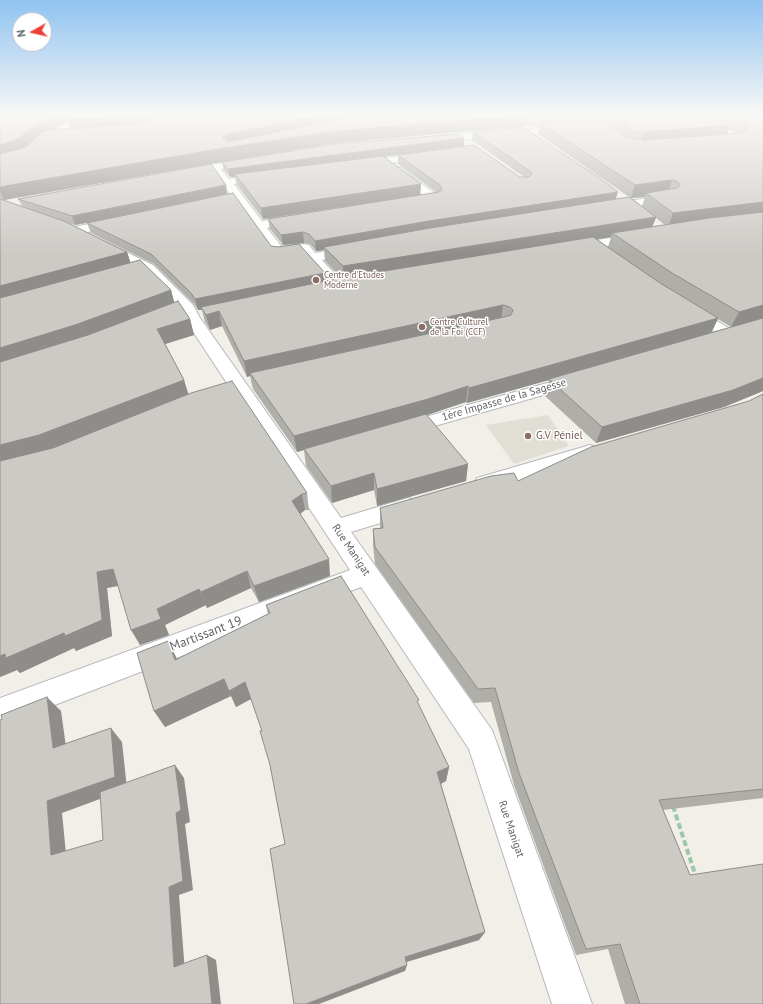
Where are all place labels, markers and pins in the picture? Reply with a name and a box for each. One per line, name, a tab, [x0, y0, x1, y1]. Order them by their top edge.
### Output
place label: Centre d'Etudes Moderne	[324, 270, 384, 291]
marker: Centre d'Etudes Moderne	[311, 275, 321, 285]
place label: Centre Culturel de la Foi (CCF)	[430, 317, 488, 338]
marker: Centre Culturel de la Foi (CCF)	[417, 322, 427, 332]
place label: G.V Péniel	[536, 429, 583, 443]
marker: G.V Péniel	[523, 431, 533, 441]

